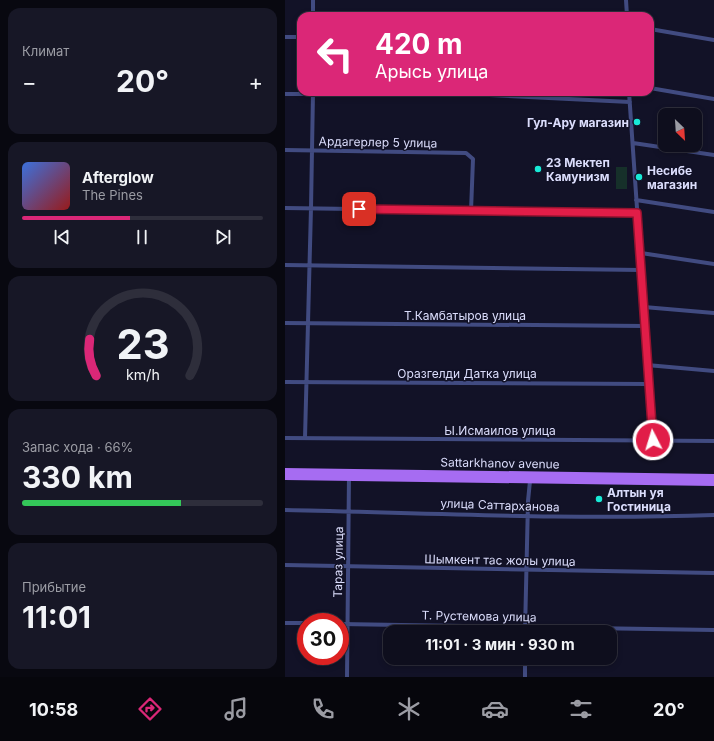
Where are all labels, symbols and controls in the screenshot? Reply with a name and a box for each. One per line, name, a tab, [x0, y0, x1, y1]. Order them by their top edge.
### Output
text: 420 m	[375, 27, 463, 61]
icon: left	[309, 28, 361, 80]
text: Климат	[22, 43, 69, 59]
text: Арысь улица	[375, 61, 488, 82]
text: 20°	[116, 63, 169, 99]
text: −	[22, 69, 37, 95]
text: +	[248, 69, 263, 95]
north arrow	[658, 108, 702, 152]
map controls	[658, 108, 702, 152]
place label: Гул-Ару магазин	[527, 115, 629, 130]
marker: Гул-Ару магазин	[632, 117, 642, 127]
street label: Ардагерлер 5 улица	[319, 133, 437, 151]
place label: 23 Мектеп Камунизм	[546, 155, 610, 184]
place label: Несибе магазин	[647, 163, 697, 192]
marker: 23 Мектеп Камунизм	[533, 164, 543, 174]
text: Afterglow	[82, 168, 154, 187]
marker: Несибе магазин	[634, 172, 644, 182]
text: The Pines	[82, 187, 143, 203]
pin	[342, 192, 376, 226]
icon: arrive	[348, 198, 370, 220]
icon: previous	[51, 226, 73, 248]
icon: pause	[131, 226, 153, 248]
icon: next	[212, 226, 234, 248]
street label: Т.Камбатыров улица	[404, 308, 526, 323]
text: 23	[116, 319, 169, 369]
text: km/h	[126, 366, 159, 383]
street label: Оразгелди Датка улица	[397, 366, 537, 381]
position arrow	[632, 419, 674, 461]
street label: Ы.Исмаилов улица	[444, 423, 556, 438]
text: Запас хода · 66%	[22, 439, 133, 455]
street label: Sattarkhanov avenue	[440, 454, 560, 472]
text: 330 km	[22, 459, 133, 495]
place label: Алтын уя Гостиница	[607, 485, 671, 514]
marker: Алтын уя Гостиница	[594, 494, 604, 504]
street label: улица Саттарханова	[440, 495, 560, 515]
street label: Тараз улица	[330, 526, 346, 598]
street label: Шымкент тас жолы улица	[424, 551, 576, 569]
text: Прибытие	[22, 579, 86, 595]
text: 11:01	[22, 599, 91, 635]
street label: Т. Рустемова улица	[421, 607, 537, 625]
speed limit sign: 30	[297, 613, 349, 665]
text: 11:01 · 3 мин · 930 m	[425, 635, 575, 654]
icon: directions	[136, 695, 164, 723]
icon: music	[222, 695, 250, 723]
icon: phone	[309, 695, 337, 723]
icon: climate	[395, 695, 423, 723]
icon: car	[481, 695, 509, 723]
icon: filters	[567, 695, 595, 723]
text: 10:58	[29, 699, 78, 720]
text: 20°	[653, 699, 685, 720]

